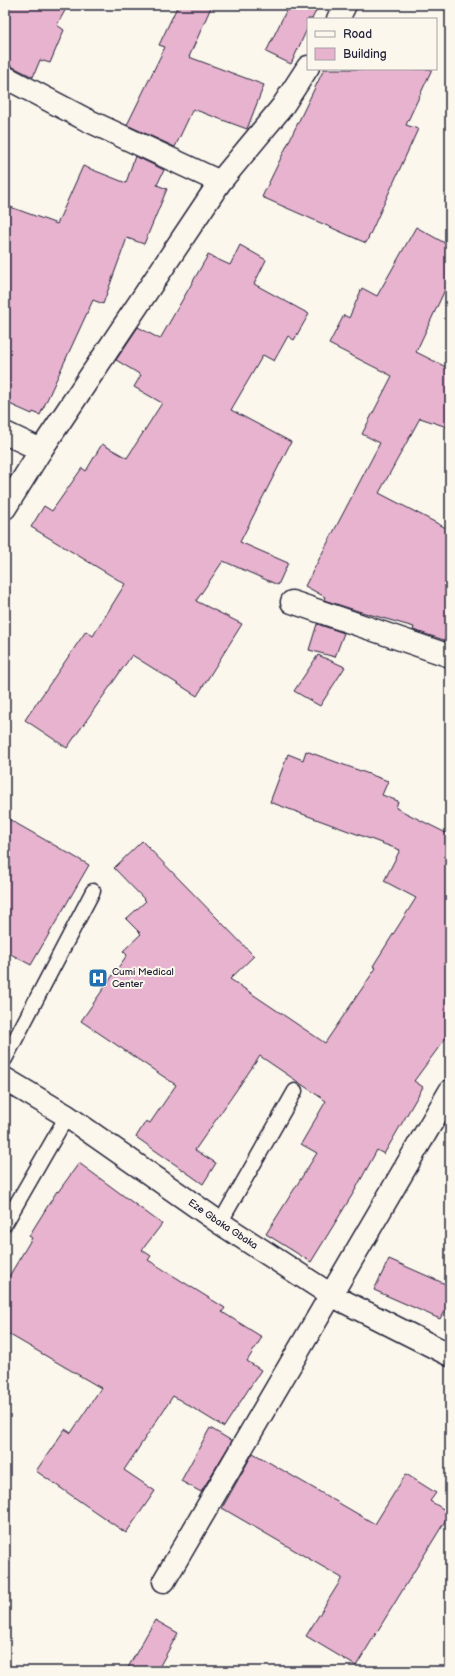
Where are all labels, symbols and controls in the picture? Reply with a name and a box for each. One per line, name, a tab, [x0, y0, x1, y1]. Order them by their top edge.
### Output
legend	[307, 18, 437, 70]
text: Road	[343, 27, 372, 42]
text: Building	[343, 47, 387, 62]
place label: Cumi Medical Center	[112, 966, 174, 990]
hospital icon: Cumi Medical Center	[87, 967, 109, 989]
street label: Eze Gbaka Gbaka	[186, 1197, 260, 1252]

